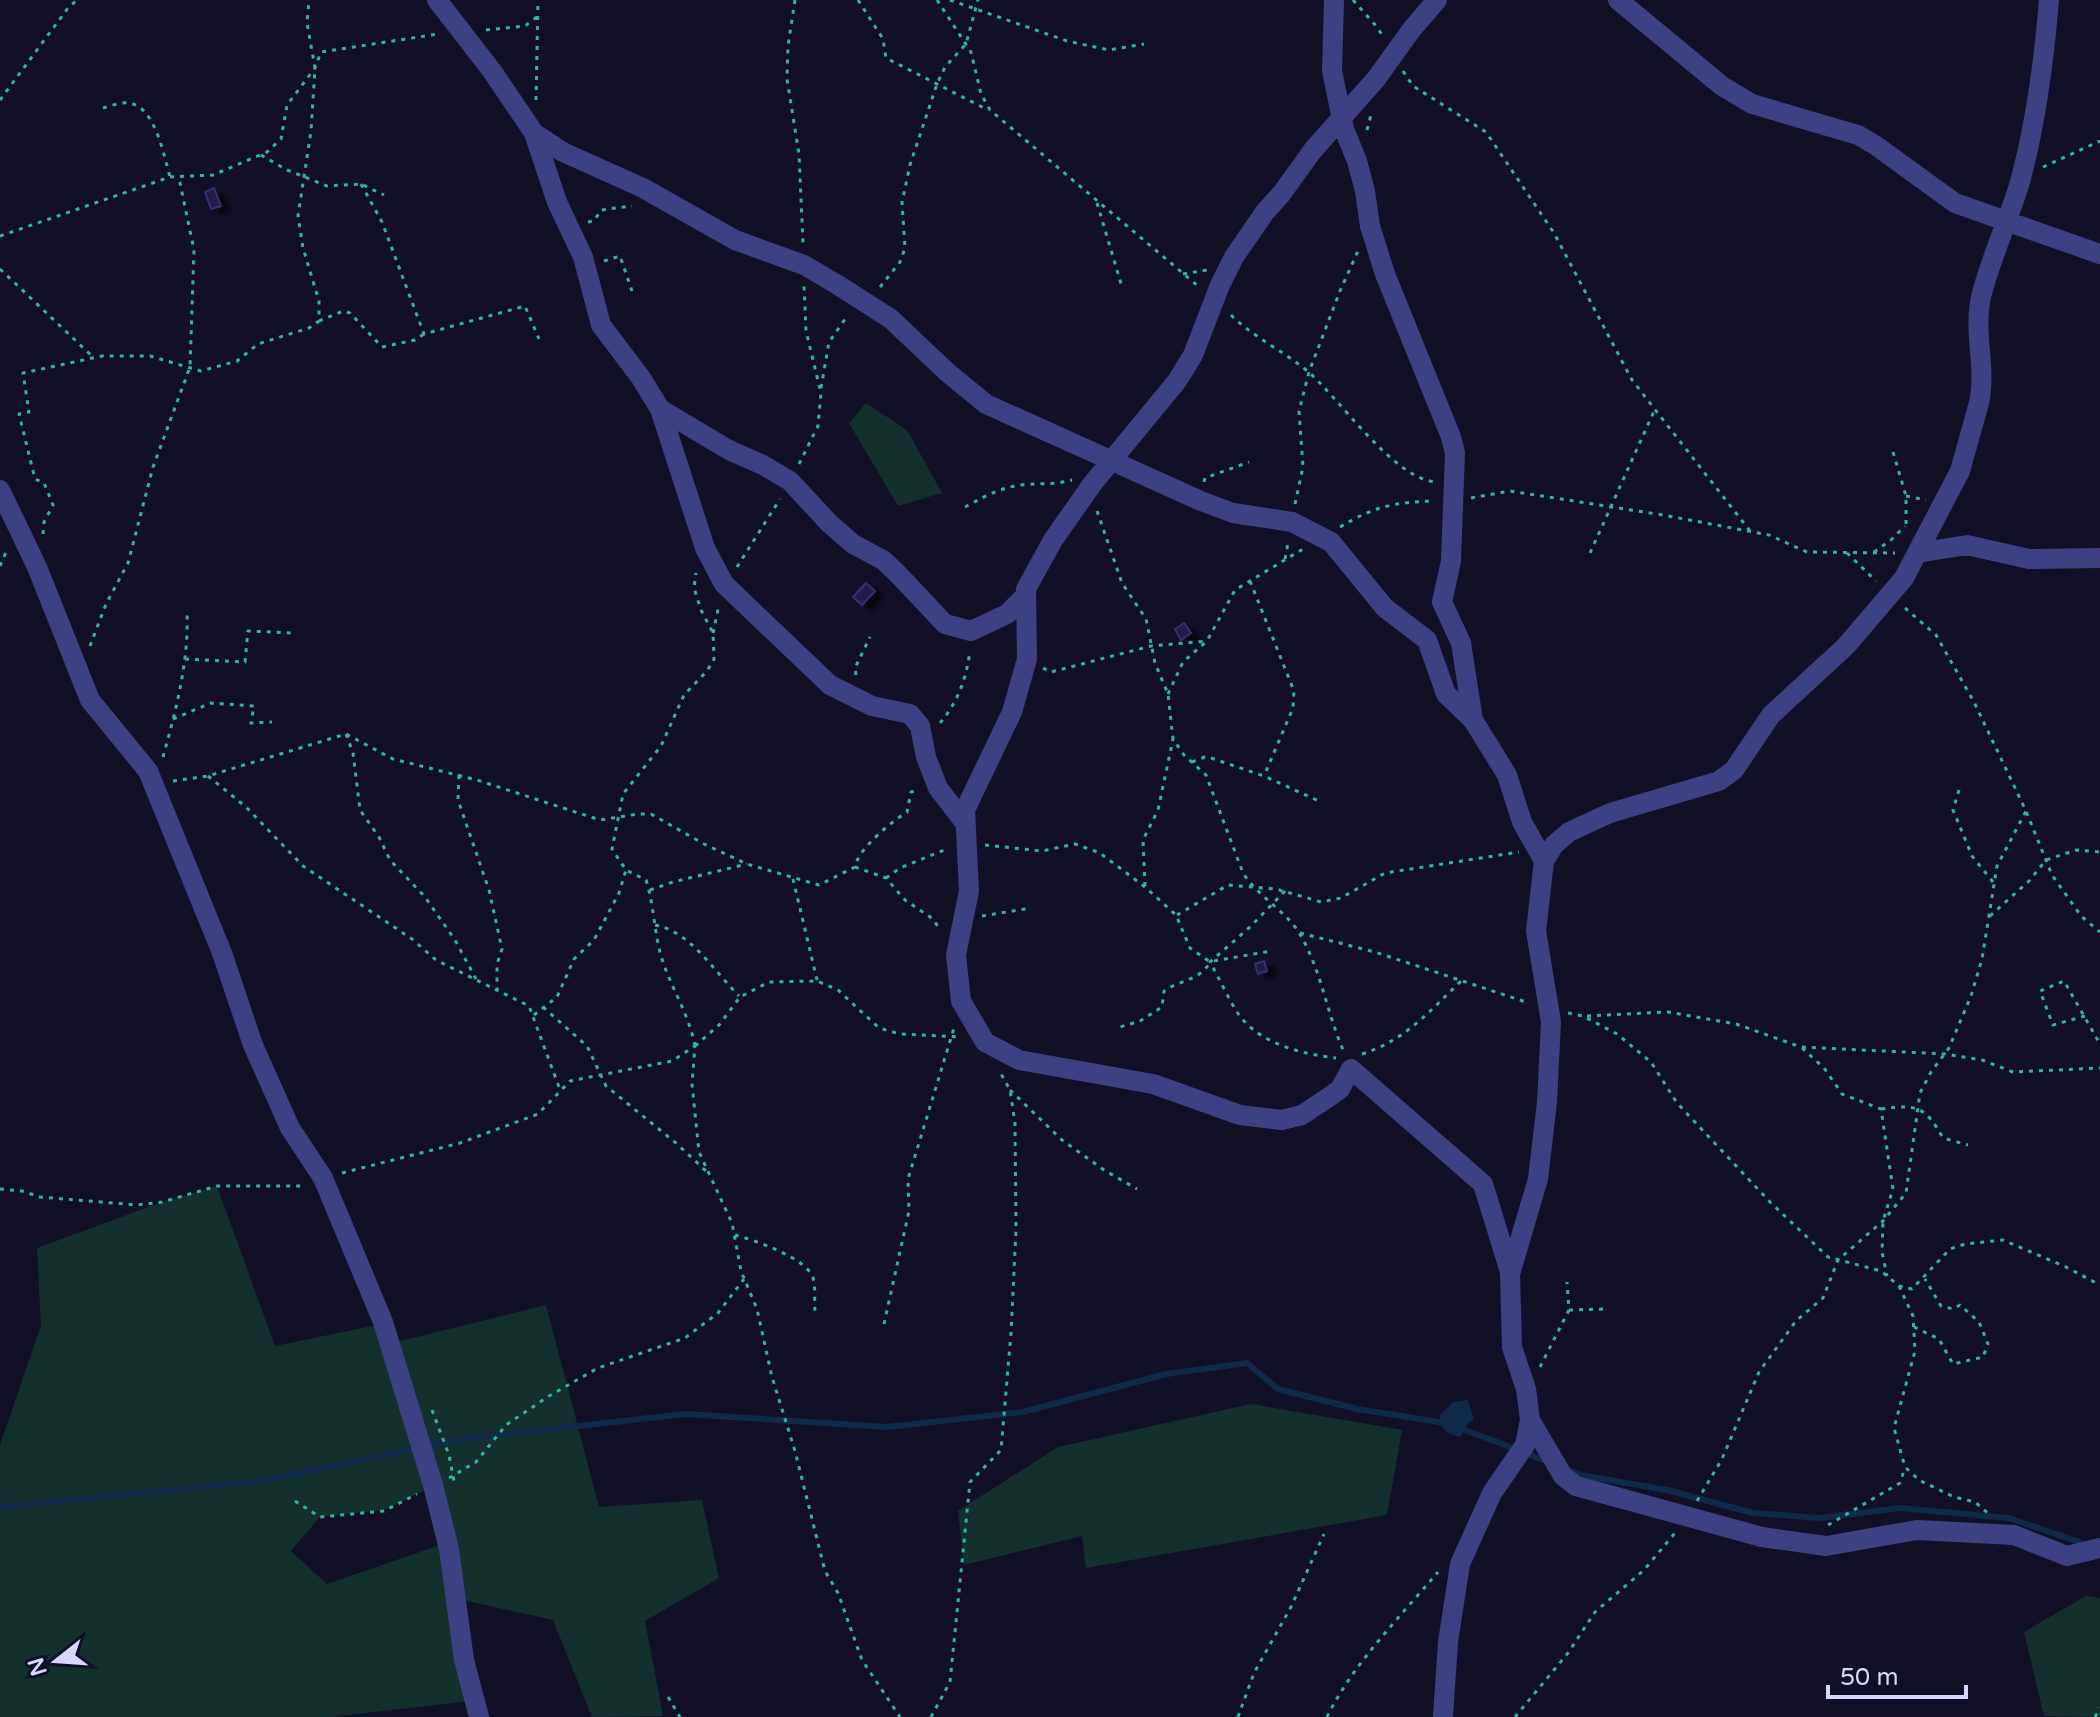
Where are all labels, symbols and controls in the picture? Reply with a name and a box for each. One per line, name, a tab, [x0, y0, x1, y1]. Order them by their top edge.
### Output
north arrow	[16, 1621, 96, 1701]
scale bar	[1828, 1649, 1966, 1699]
text: N	[23, 1654, 53, 1679]
text: 50 m	[1840, 1663, 1898, 1692]

